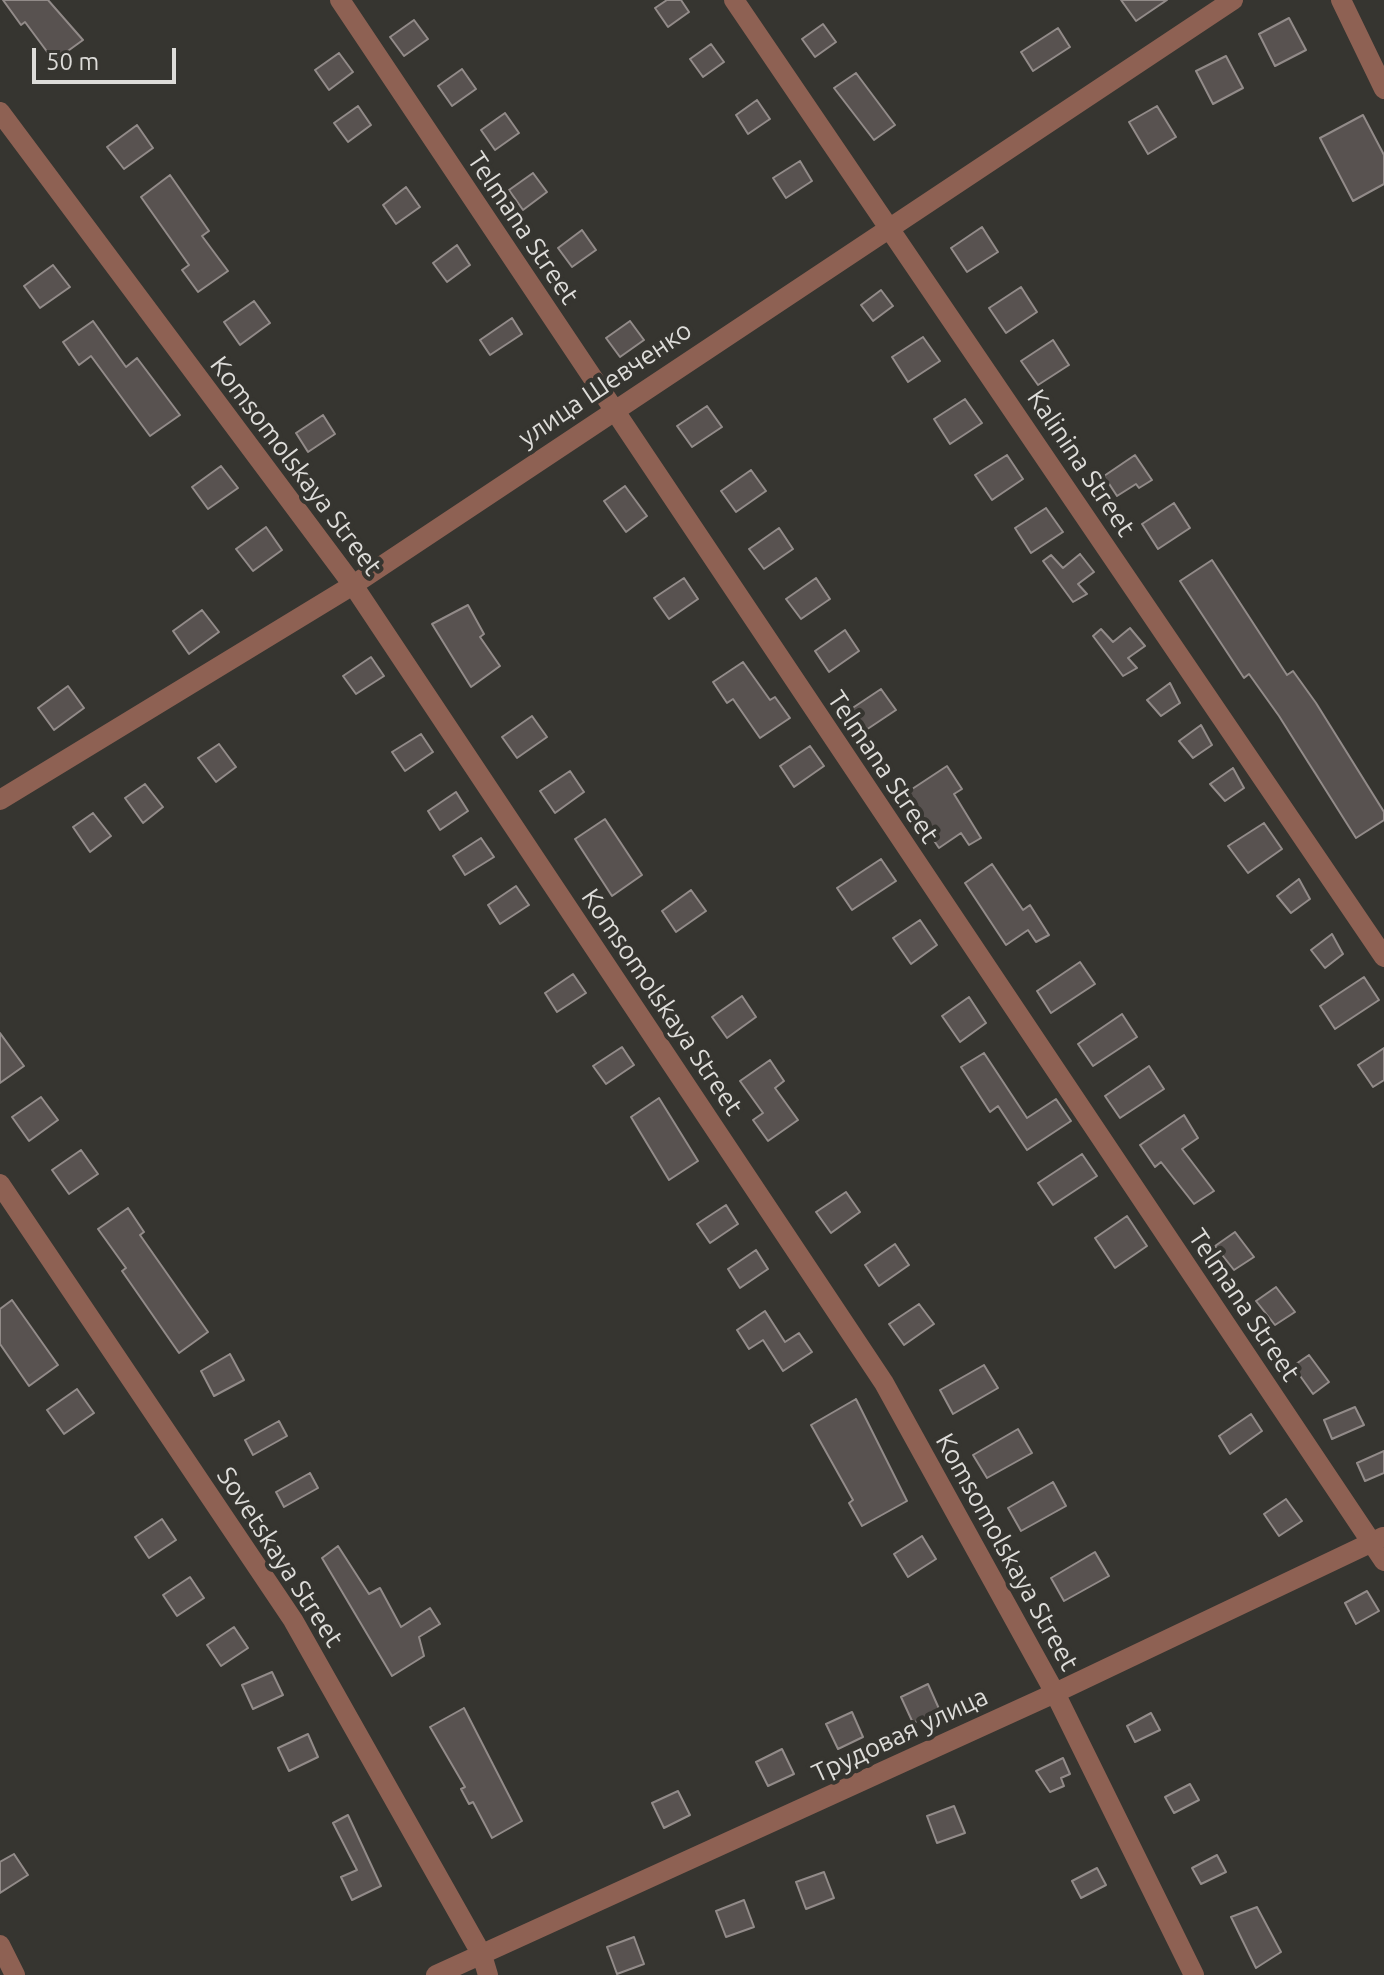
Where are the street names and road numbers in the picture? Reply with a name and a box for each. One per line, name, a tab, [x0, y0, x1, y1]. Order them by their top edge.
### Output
street label: Telmana Street	[461, 146, 585, 310]
street label: улица Шевченко	[512, 314, 698, 454]
street label: Komsomolskaya Street	[203, 350, 389, 582]
street label: Kalinina Street	[1020, 384, 1142, 542]
street label: Telmana Street	[821, 685, 945, 849]
street label: Komsomolskaya Street	[575, 883, 749, 1121]
street label: Telmana Street	[1182, 1223, 1306, 1387]
street label: Komsomolskaya Street	[929, 1428, 1085, 1676]
street label: Sovetskaya Street	[210, 1461, 350, 1653]
street label: Трудовая улица	[807, 1681, 993, 1789]

